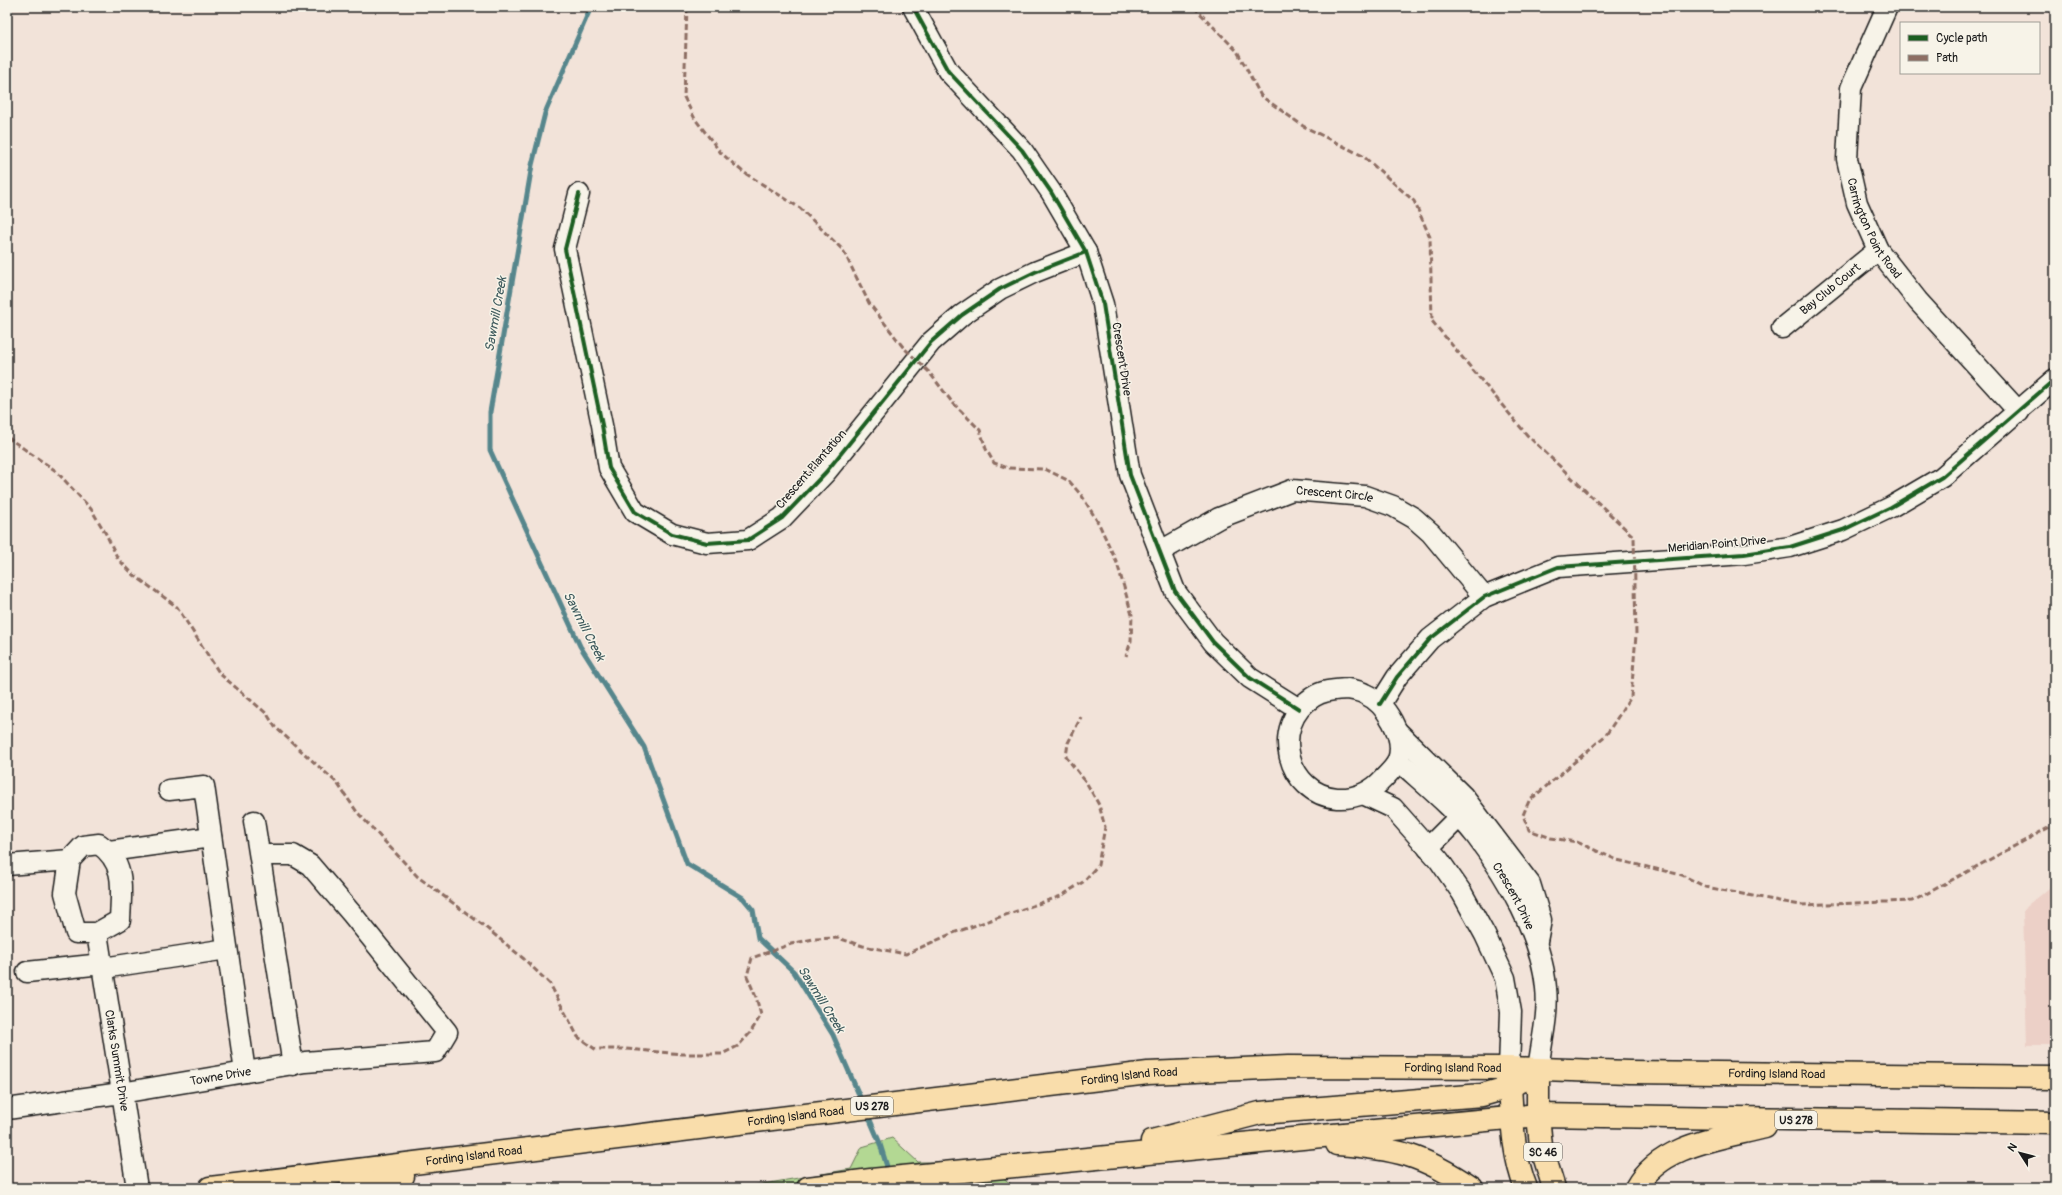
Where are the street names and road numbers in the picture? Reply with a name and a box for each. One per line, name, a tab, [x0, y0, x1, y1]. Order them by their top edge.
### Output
street label: Carrington Point Road	[1844, 177, 1905, 282]
street label: Bay Club Court	[1797, 260, 1864, 318]
street label: Crescent Drive	[1108, 321, 1135, 397]
street label: Crescent Plantation	[773, 426, 850, 512]
street label: Crescent Circle	[1295, 483, 1375, 506]
street label: Meridian Point Drive	[1667, 533, 1767, 556]
street label: Crescent Drive	[1489, 860, 1537, 932]
street label: Clarks Summit Drive	[101, 1009, 132, 1112]
street label: Fording Island Road	[1404, 1061, 1502, 1076]
street label: Towne Drive	[189, 1064, 252, 1089]
street label: Fording Island Road	[1080, 1065, 1178, 1089]
street label: Fording Island Road	[1728, 1066, 1826, 1082]
road number: US 278	[851, 1097, 893, 1115]
street label: Fording Island Road	[746, 1103, 845, 1130]
road number: US 278	[1775, 1111, 1817, 1129]
street label: Fording Island Road	[425, 1143, 524, 1170]
road number: SC 46	[1524, 1143, 1562, 1161]

